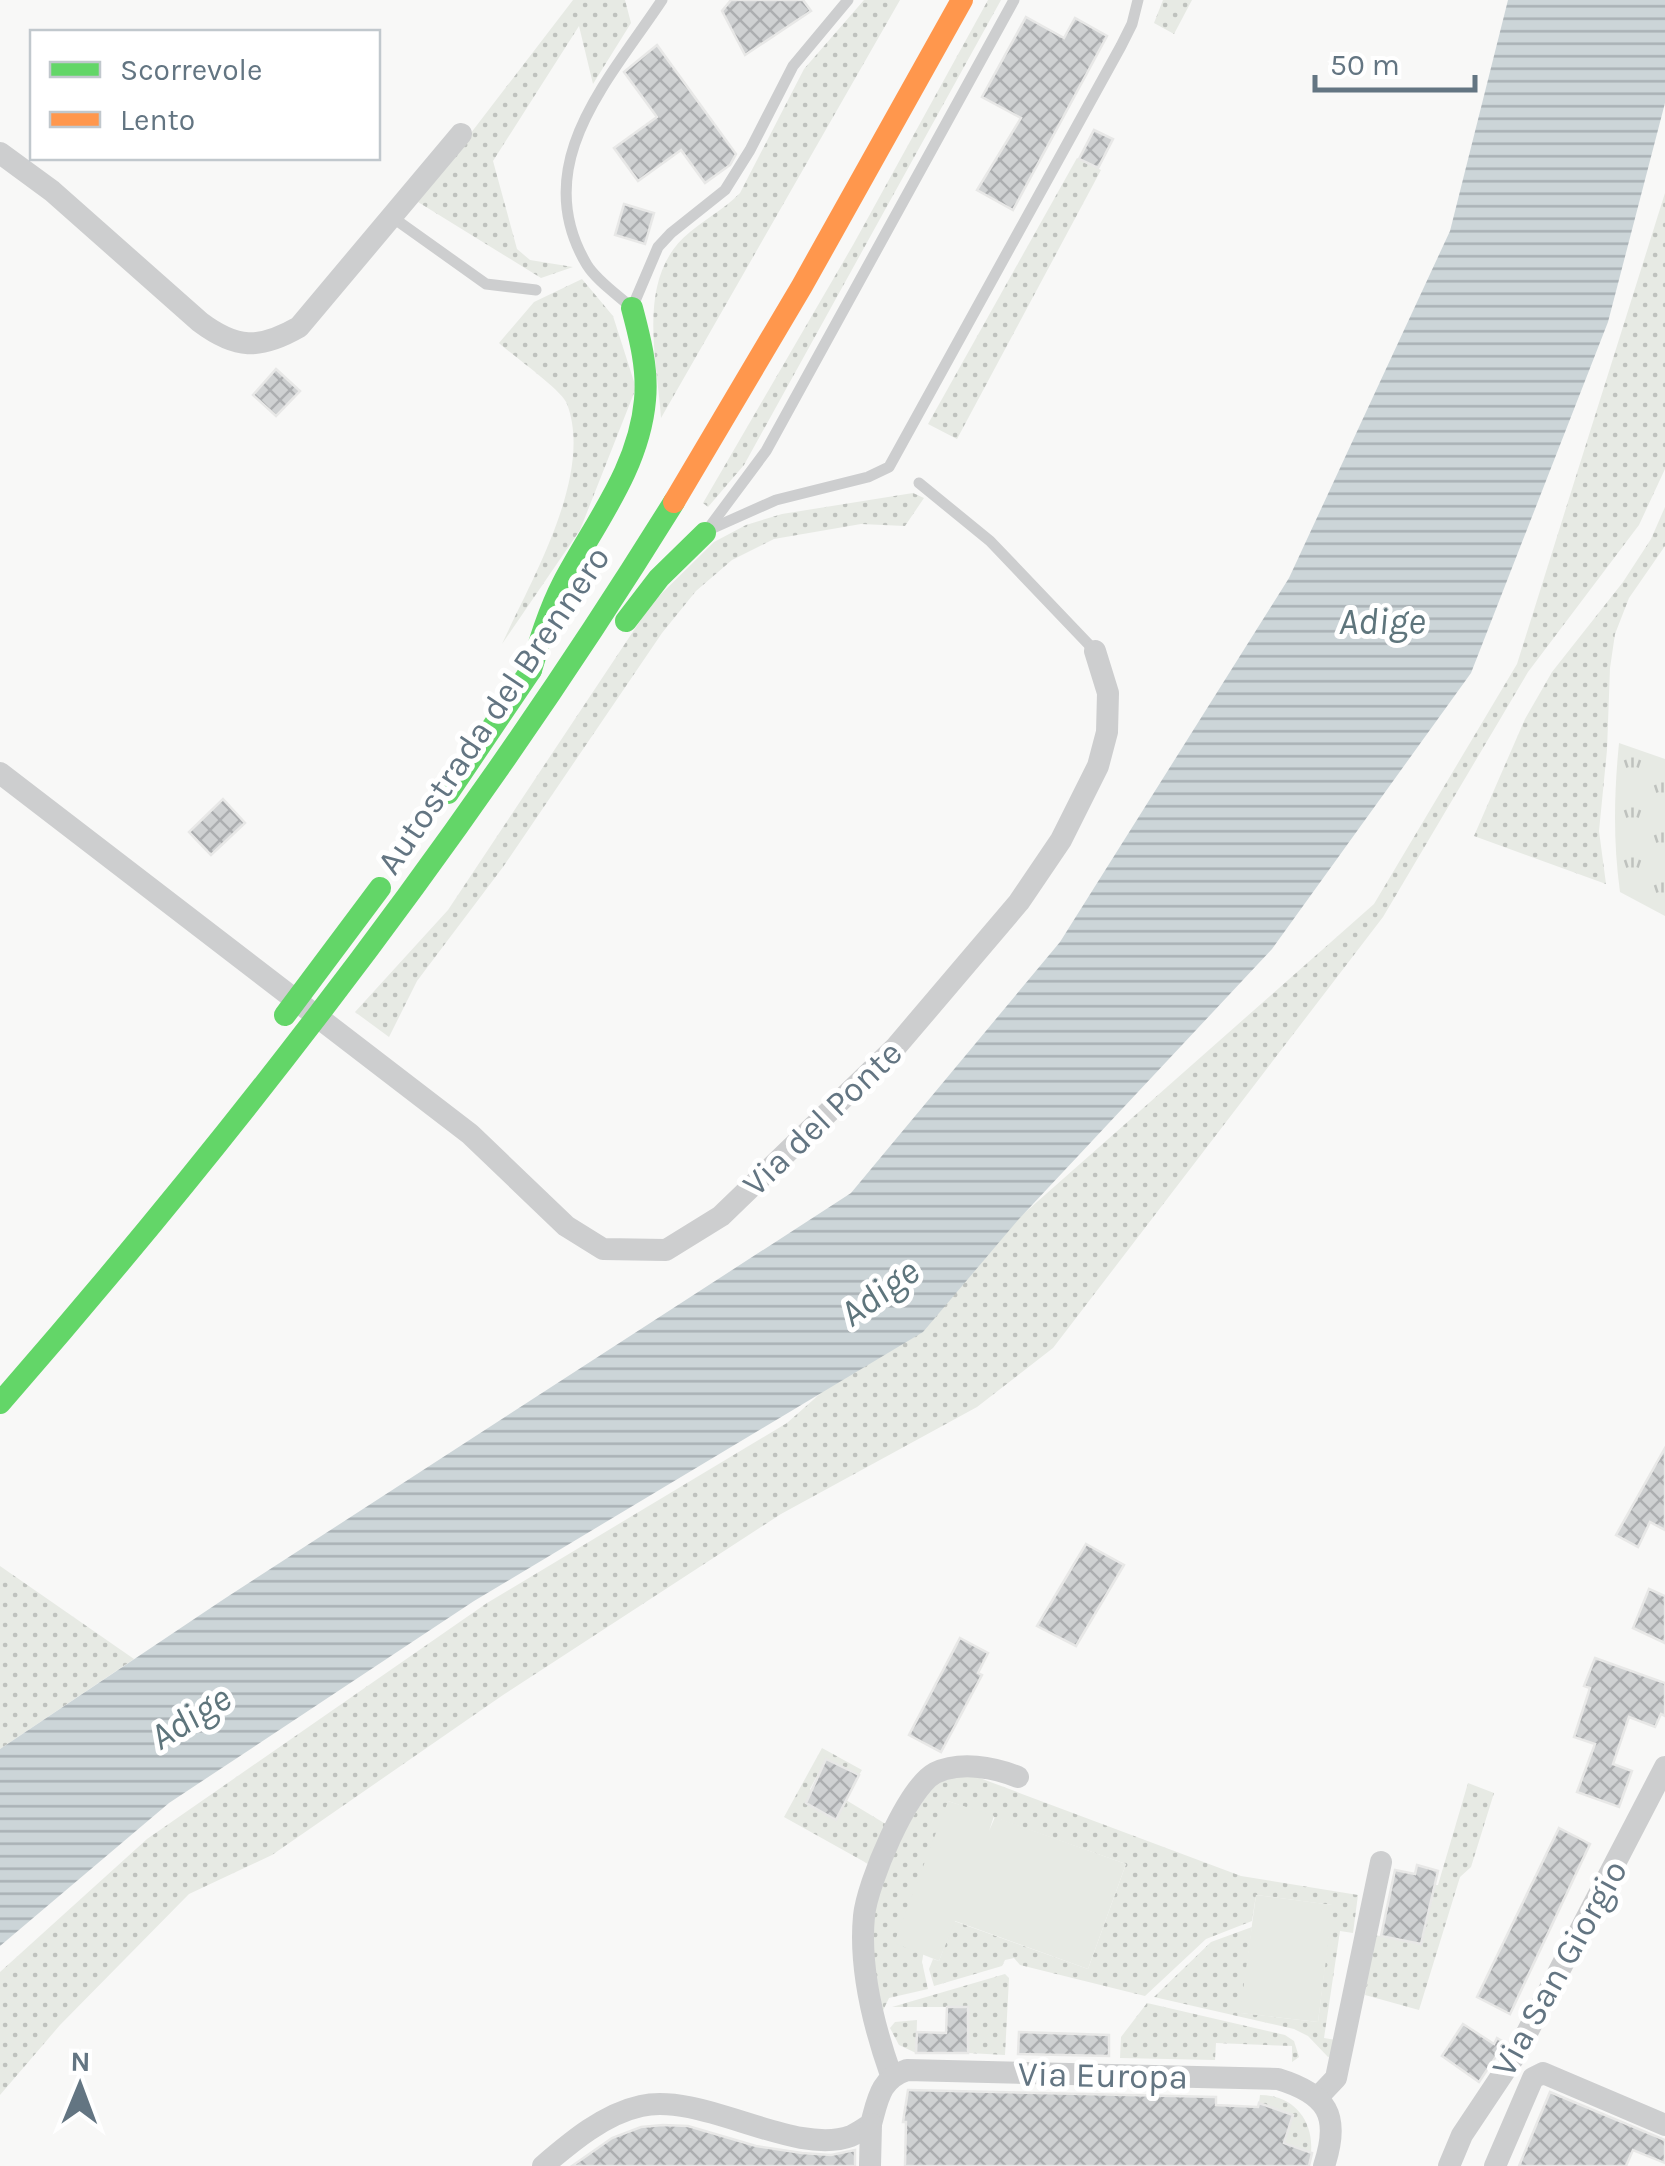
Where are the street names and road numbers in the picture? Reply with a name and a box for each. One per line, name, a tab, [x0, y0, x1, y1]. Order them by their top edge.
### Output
street label: Autostrada del Brennero	[368, 539, 618, 882]
street label: Via del Ponte	[734, 1032, 910, 1204]
street label: Via San Giorgio	[1483, 1853, 1636, 2084]
street label: Via Europa	[1018, 2054, 1188, 2097]

